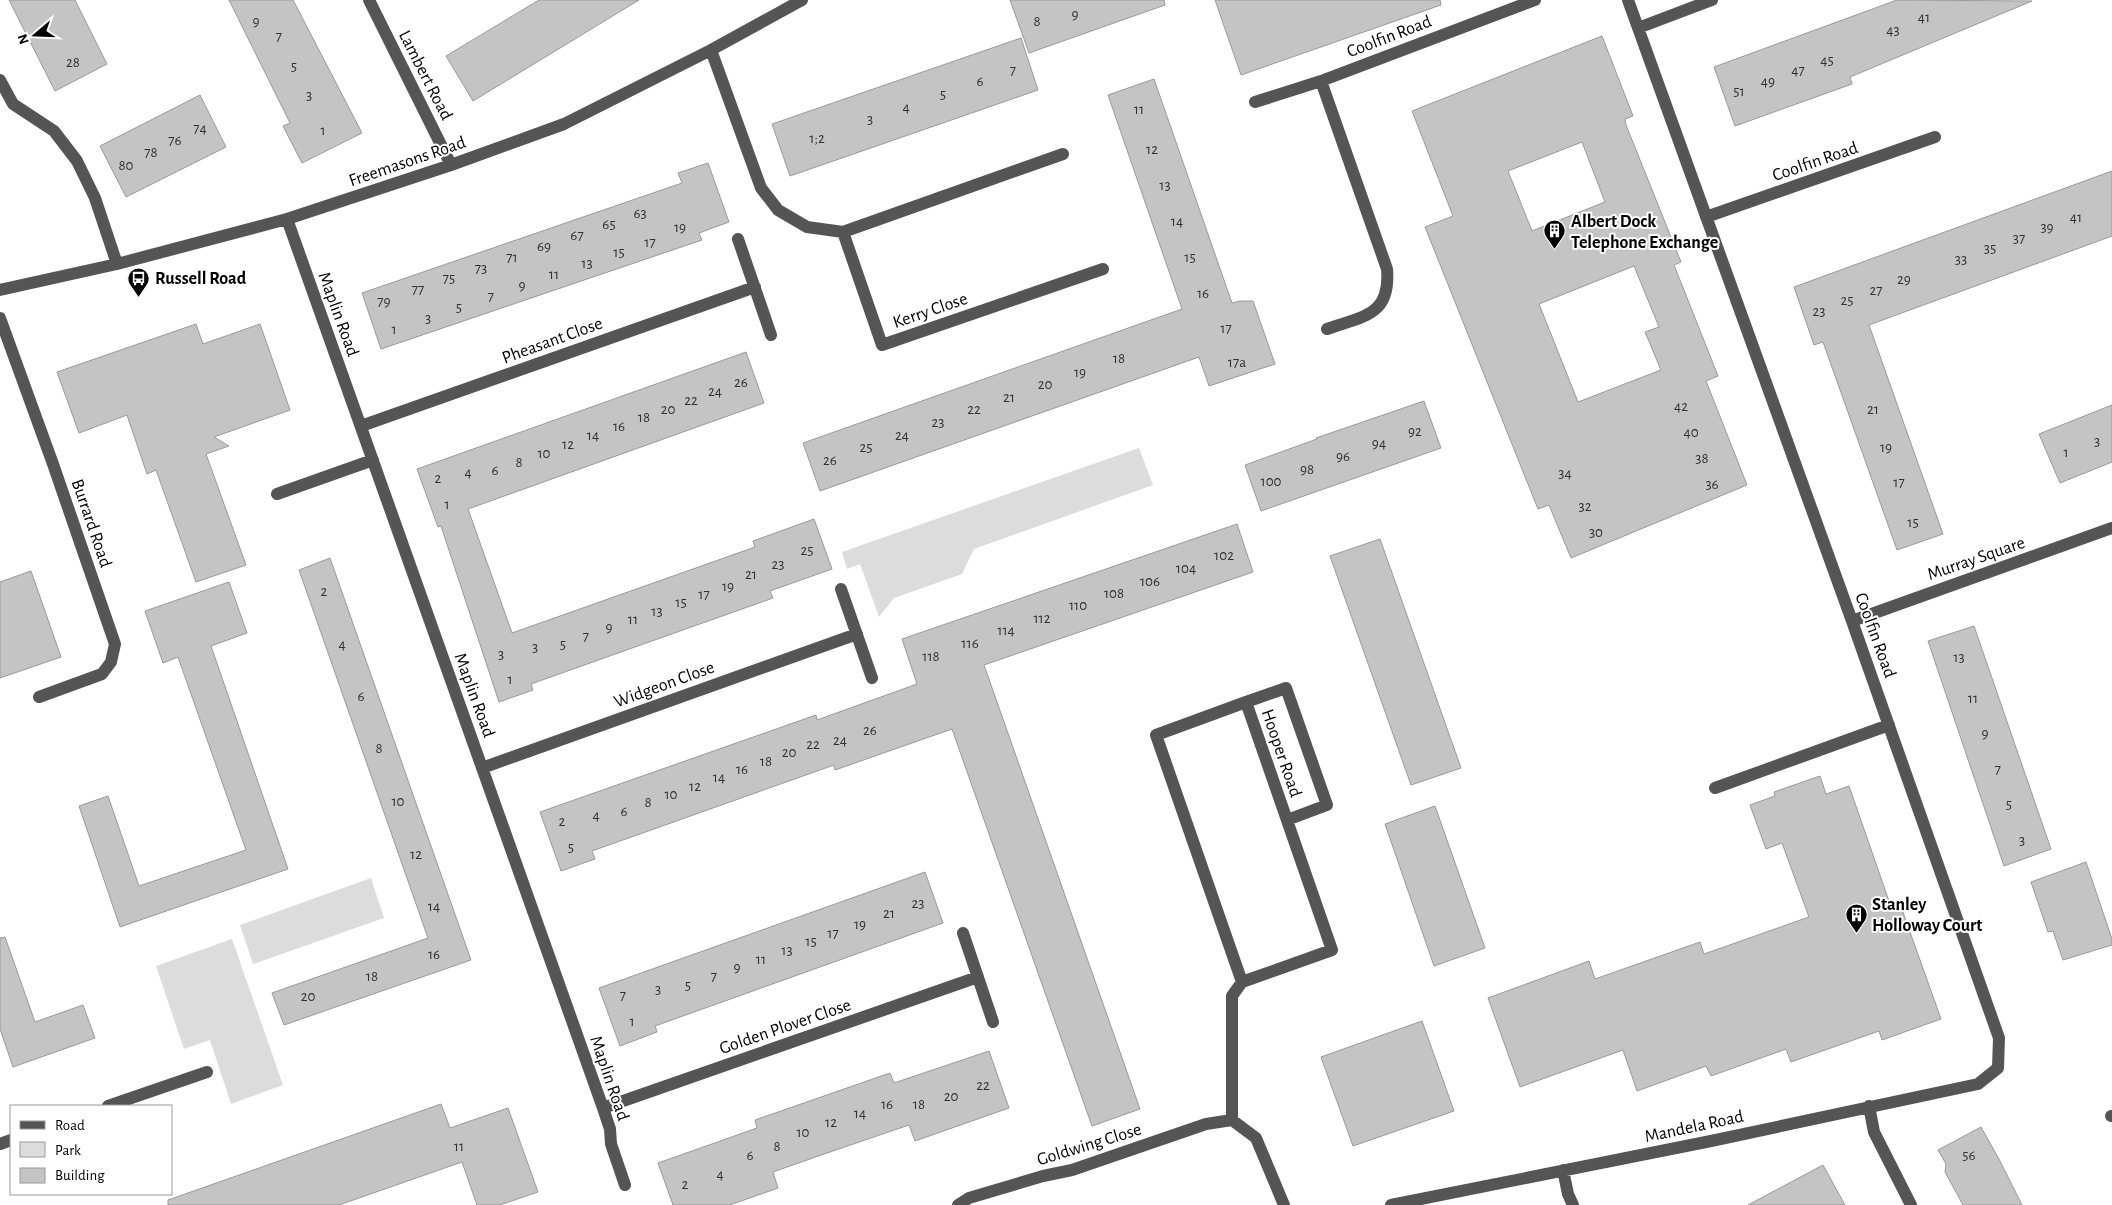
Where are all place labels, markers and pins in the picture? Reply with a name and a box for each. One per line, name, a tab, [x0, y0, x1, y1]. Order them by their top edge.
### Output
place label: Albert Dock Telephone Exchange	[1571, 213, 1718, 252]
building icon: Albert Dock Telephone Exchange	[1543, 219, 1567, 250]
bus stop icon: Russell Road	[127, 266, 151, 297]
place label: Russell Road	[155, 270, 247, 288]
place label: Stanley Holloway Court	[1872, 896, 1982, 935]
building icon: Stanley Holloway Court	[1844, 902, 1868, 933]

